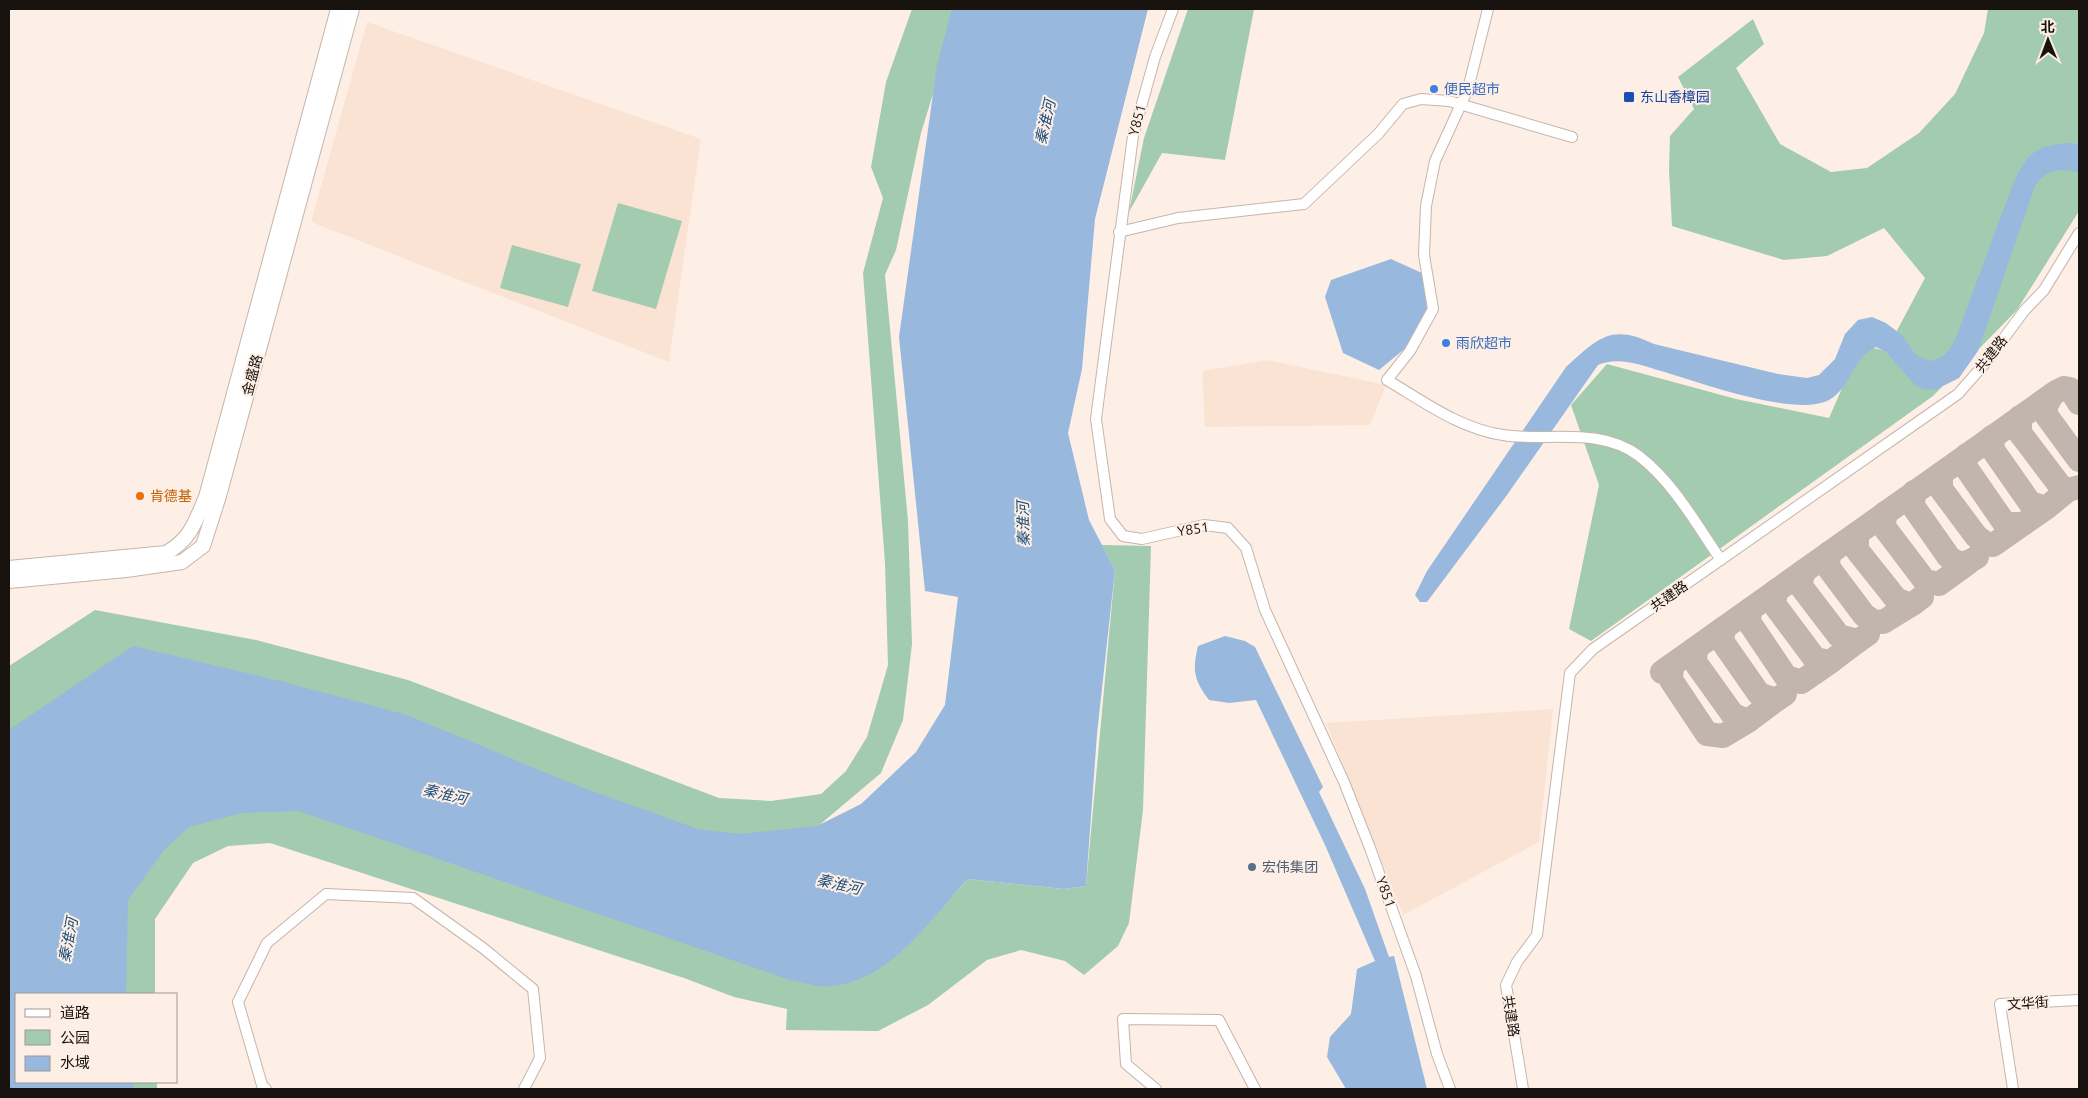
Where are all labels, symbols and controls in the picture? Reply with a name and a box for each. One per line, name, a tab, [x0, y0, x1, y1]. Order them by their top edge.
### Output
north arrow	[2023, 15, 2073, 65]
text: 北	[2041, 19, 2055, 35]
place label: 便民超市	[1444, 81, 1500, 97]
marker: 便民超市	[1428, 83, 1440, 95]
place label: 东山香樟园	[1640, 89, 1710, 105]
marker: 东山香樟园	[1622, 90, 1636, 104]
water label: 秦淮河	[1032, 95, 1059, 146]
street label: Y851	[1125, 103, 1149, 137]
street label: 共建路	[1972, 333, 2010, 375]
place label: 雨欣超市	[1456, 335, 1512, 351]
marker: 雨欣超市	[1440, 337, 1452, 349]
street label: 金盛路	[239, 353, 265, 397]
place label: 肯德基	[150, 488, 192, 504]
marker: 肯德基	[134, 490, 146, 502]
water label: 秦淮河	[1014, 498, 1032, 547]
street label: Y851	[1176, 519, 1210, 539]
street label: 共建路	[1647, 577, 1691, 615]
water label: 秦淮河	[421, 781, 472, 808]
place label: 宏伟集团	[1262, 859, 1318, 875]
marker: 宏伟集团	[1246, 861, 1258, 873]
water label: 秦淮河	[815, 871, 866, 898]
street label: Y851	[1373, 874, 1399, 910]
water label: 秦淮河	[55, 913, 81, 964]
legend	[15, 993, 178, 1083]
street label: 共建路	[1500, 994, 1522, 1038]
street label: 文华街	[2006, 994, 2050, 1012]
text: 道路	[60, 1004, 90, 1021]
text: 公园	[60, 1029, 90, 1046]
text: 水域	[60, 1054, 90, 1071]

